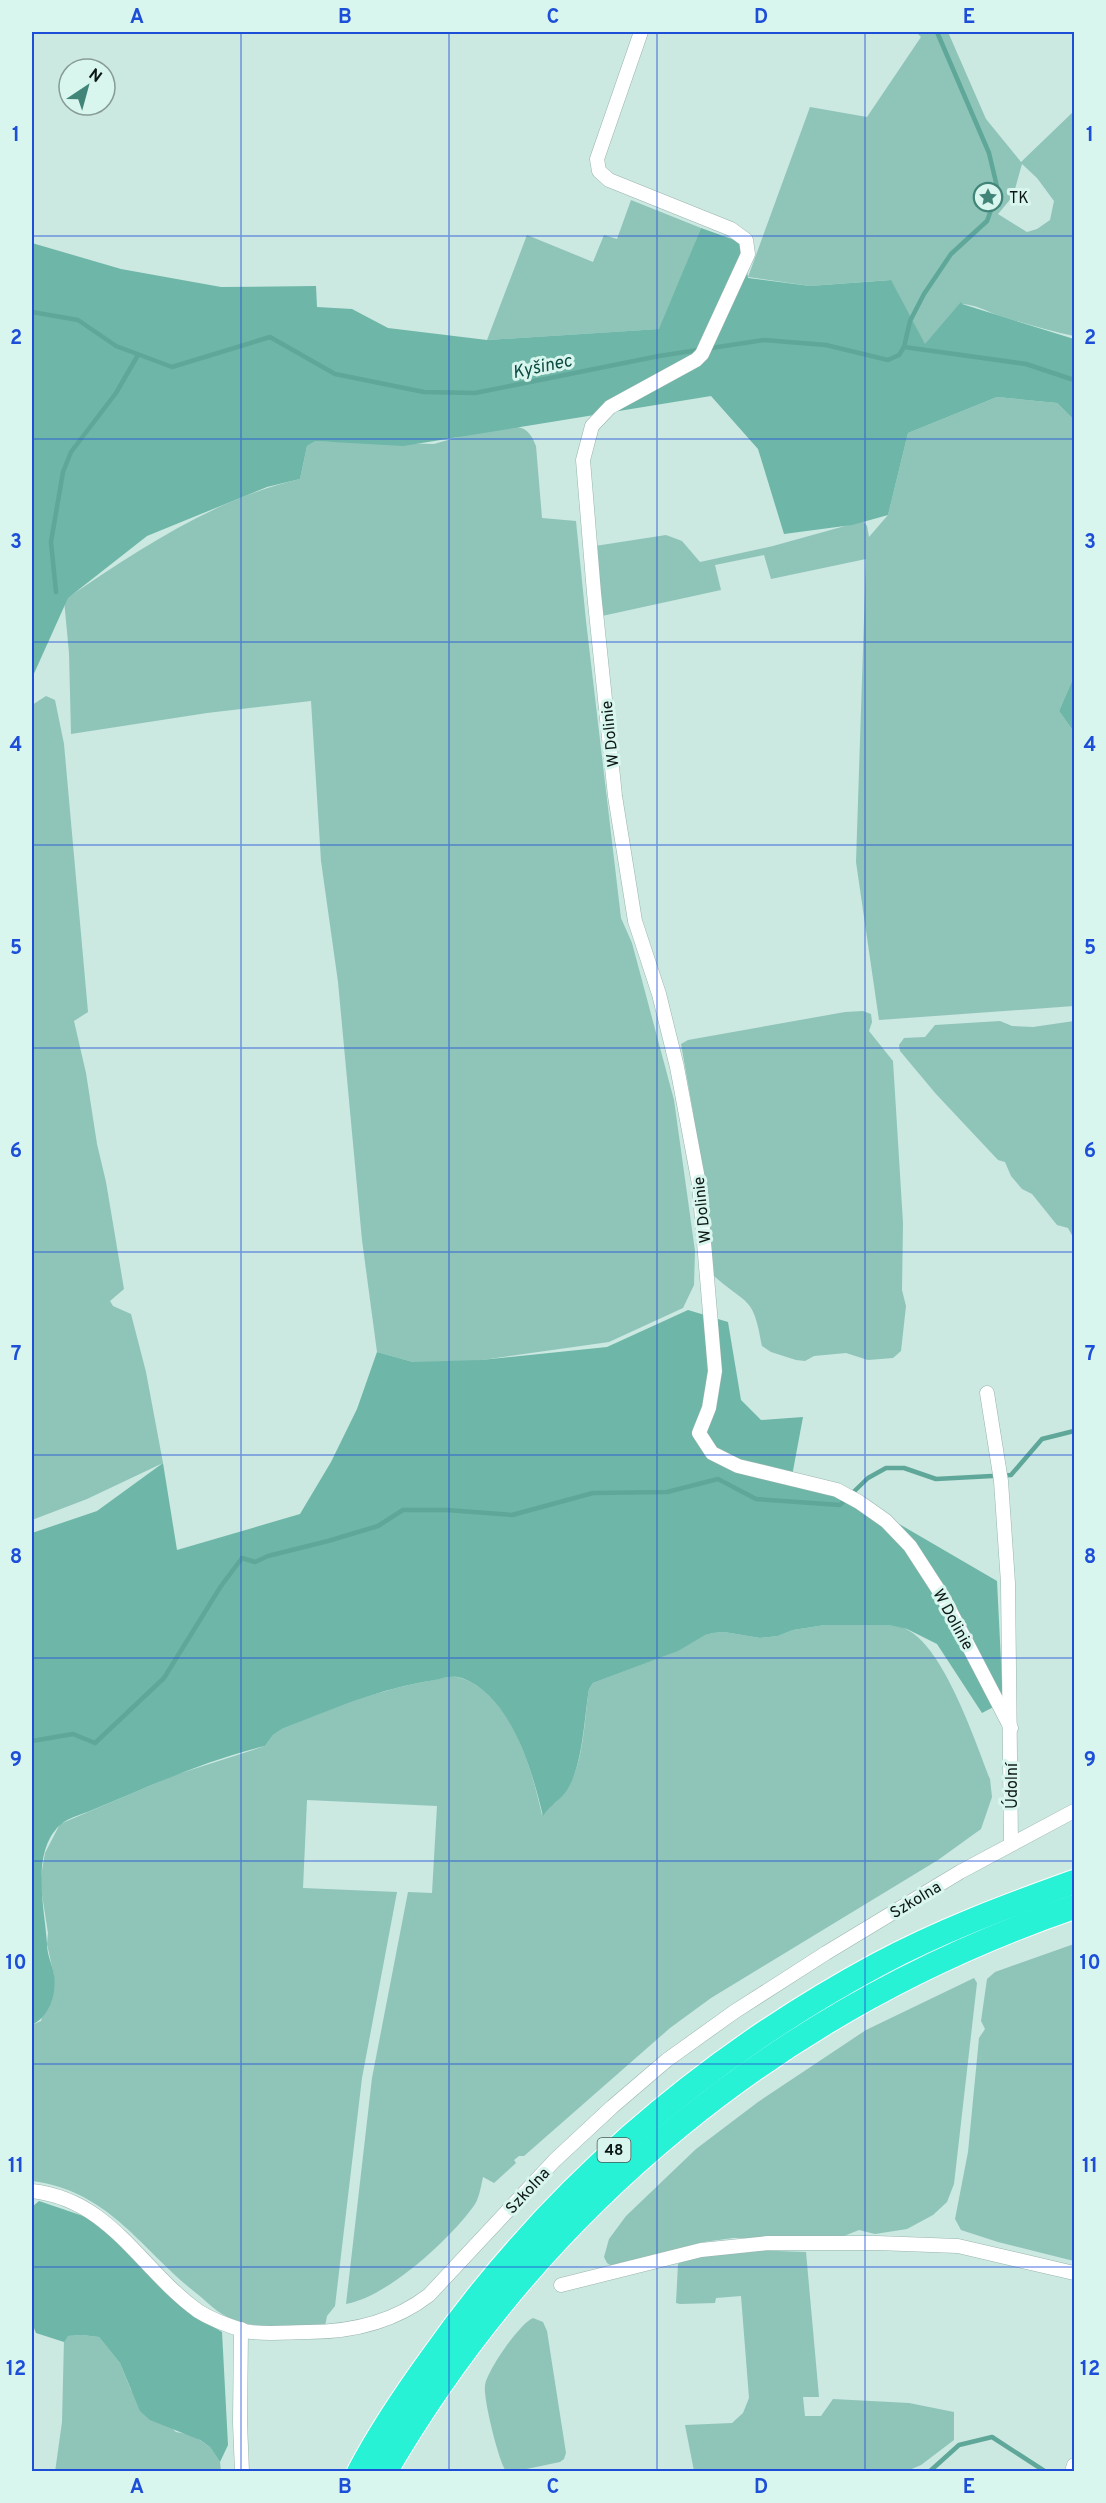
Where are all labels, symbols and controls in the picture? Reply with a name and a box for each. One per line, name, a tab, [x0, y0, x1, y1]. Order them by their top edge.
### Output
text: A	[130, 5, 144, 31]
text: B	[338, 5, 352, 31]
text: C	[547, 5, 559, 31]
text: D	[754, 5, 768, 31]
text: E	[963, 5, 975, 31]
north arrow	[57, 57, 117, 117]
text: N	[84, 65, 105, 88]
text: 1	[12, 123, 20, 149]
text: 1	[1086, 123, 1094, 149]
place icon: TK	[972, 181, 1004, 213]
place label: TK	[1009, 189, 1029, 209]
text: 2	[10, 326, 22, 352]
text: 2	[1084, 326, 1096, 352]
water label: Kyšinec	[510, 350, 575, 385]
text: 3	[10, 530, 22, 556]
text: 3	[1084, 530, 1096, 556]
street label: W Dolinie	[598, 700, 624, 768]
text: 4	[10, 733, 22, 759]
text: 4	[1084, 733, 1096, 759]
text: 5	[10, 936, 22, 962]
text: 5	[1084, 936, 1096, 962]
text: 6	[10, 1139, 22, 1165]
text: 6	[1084, 1139, 1096, 1165]
street label: W Dolinie	[690, 1176, 716, 1244]
text: 7	[11, 1342, 21, 1368]
text: 7	[1085, 1342, 1095, 1368]
text: 8	[10, 1545, 22, 1571]
text: 8	[1084, 1545, 1096, 1571]
street label: W Dolinie	[927, 1586, 977, 1654]
text: 9	[10, 1748, 22, 1774]
text: 9	[1084, 1748, 1096, 1774]
street label: Údolní	[1001, 1761, 1023, 1809]
street label: Szkolna	[887, 1878, 945, 1924]
text: 10	[5, 1951, 27, 1977]
text: 10	[1079, 1951, 1101, 1977]
road number: 48	[598, 2138, 630, 2162]
text: 11	[8, 2154, 24, 2180]
text: 11	[1082, 2154, 1098, 2180]
street label: Szkolna	[502, 2164, 555, 2219]
text: 12	[6, 2357, 26, 2383]
text: 12	[1080, 2357, 1100, 2383]
text: A	[130, 2475, 144, 2501]
text: B	[338, 2475, 352, 2501]
text: C	[547, 2475, 559, 2501]
text: D	[754, 2475, 768, 2501]
text: E	[963, 2475, 975, 2501]

